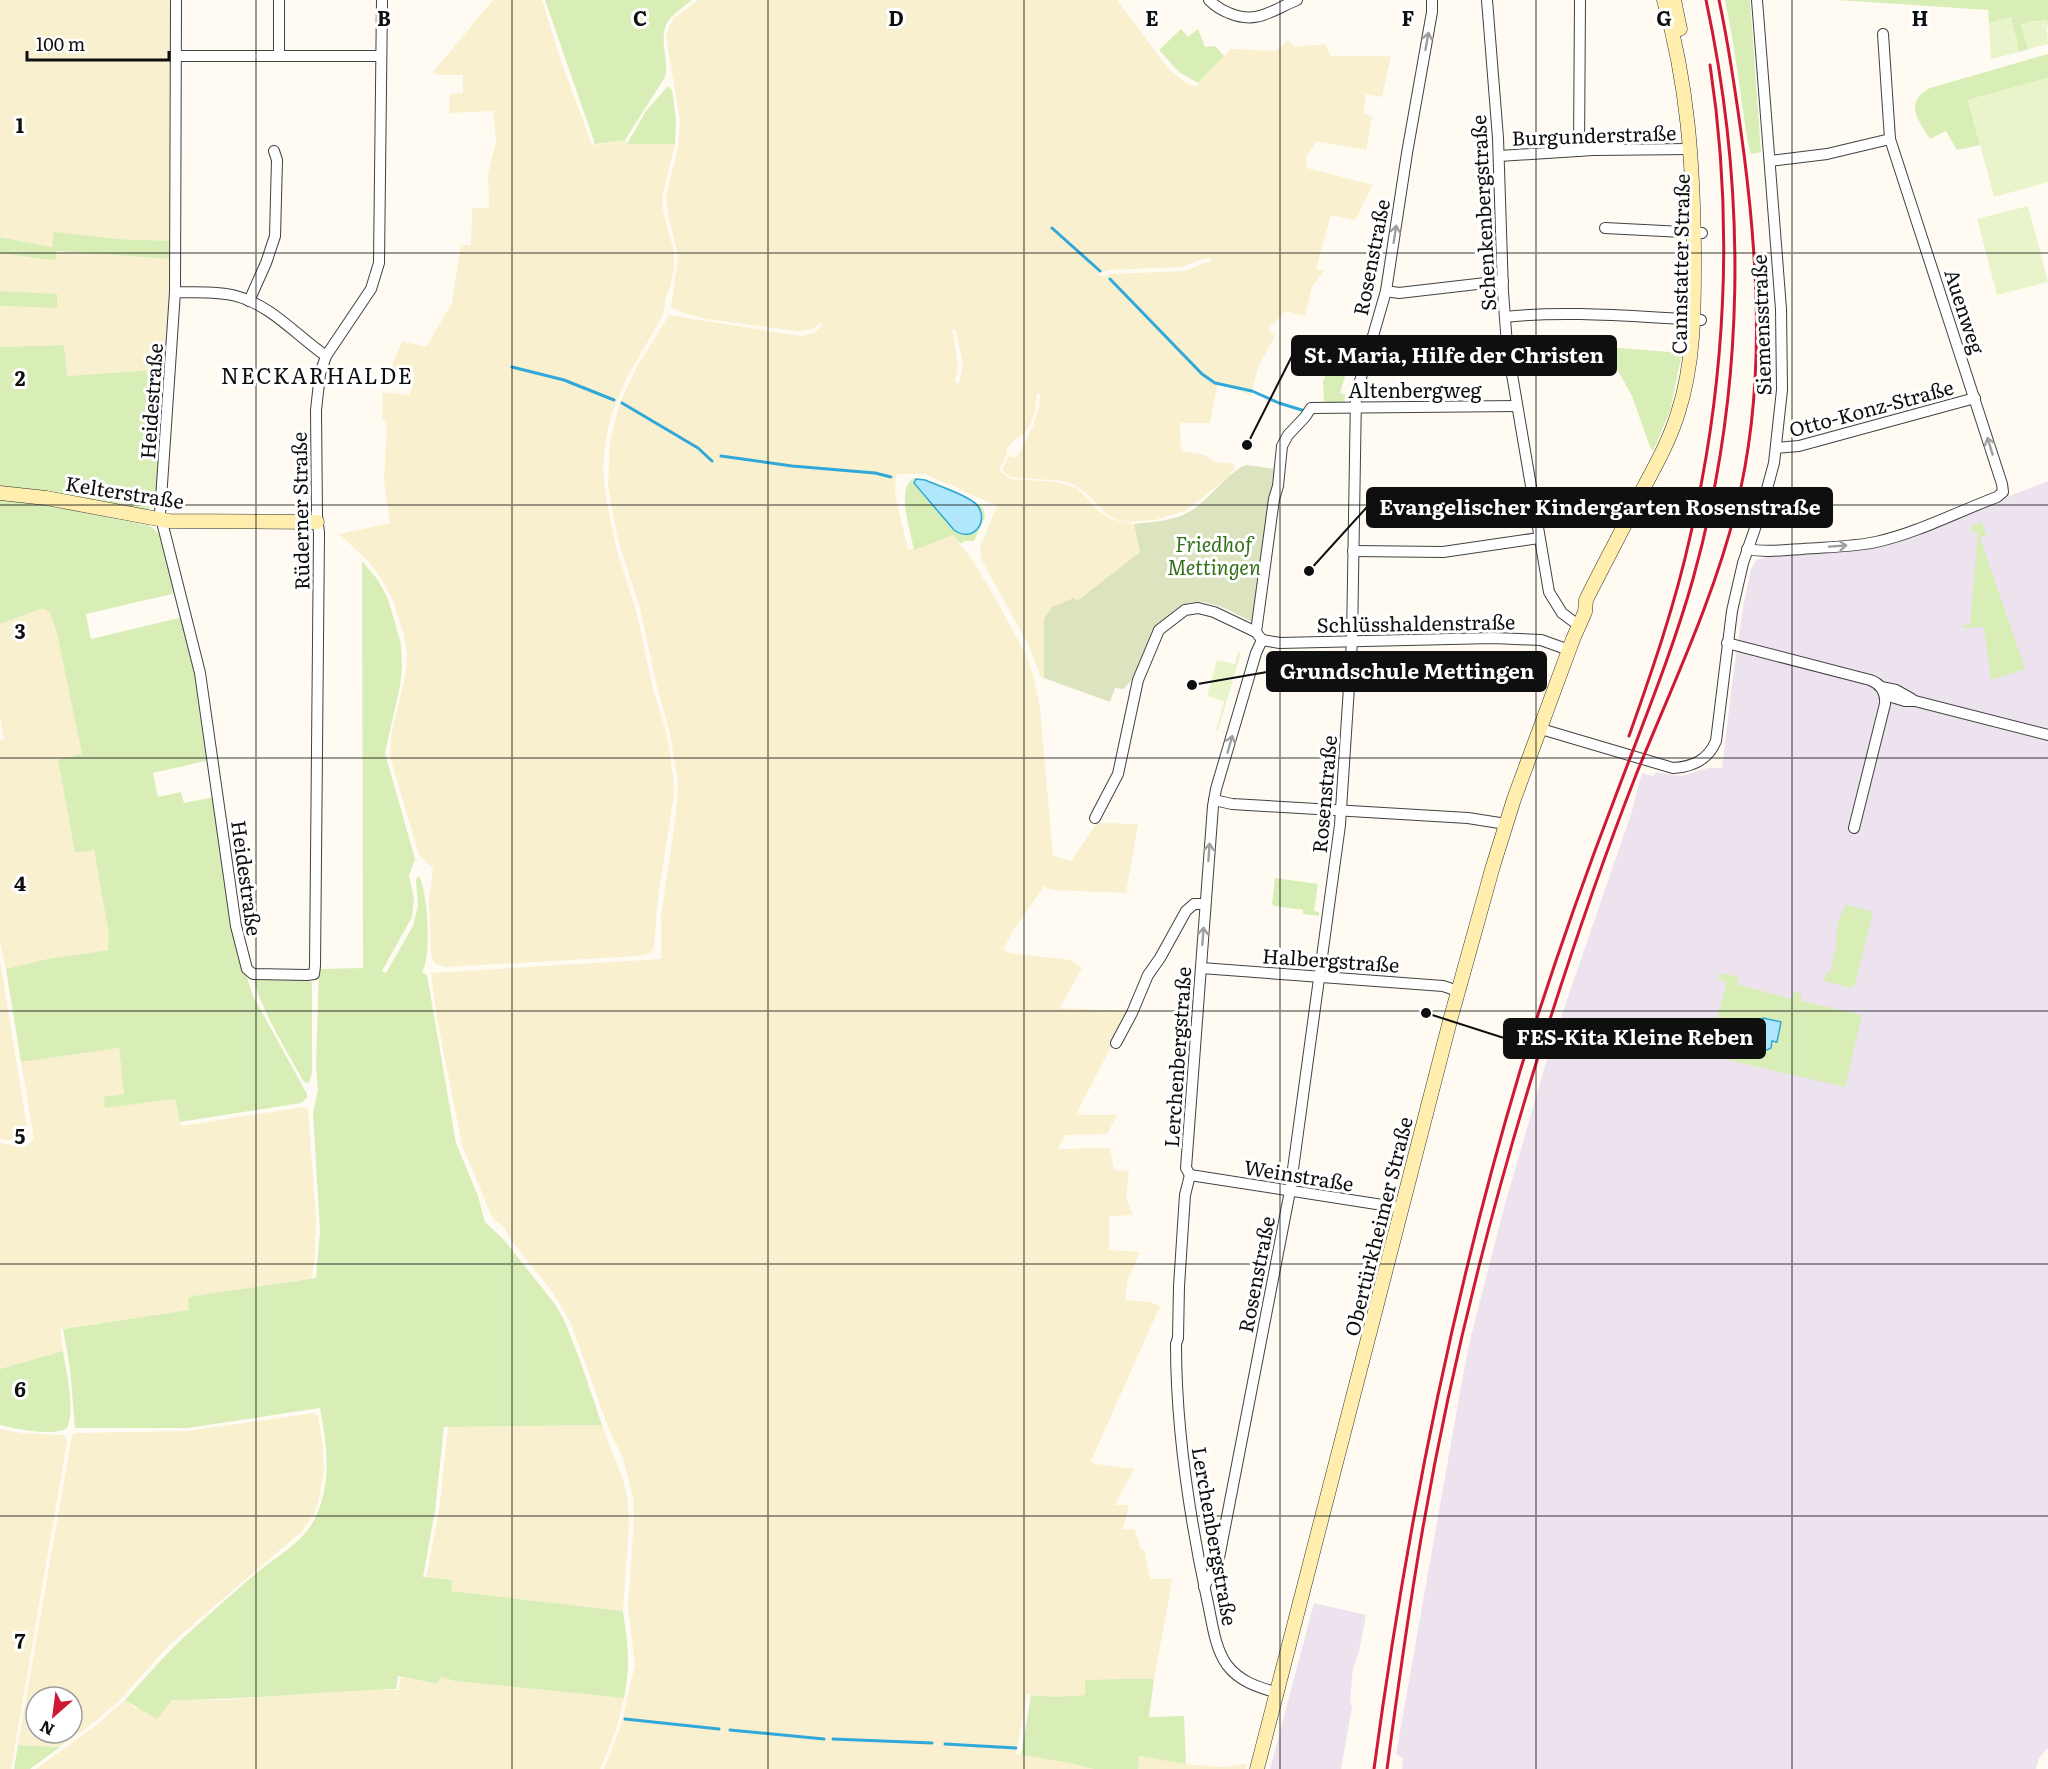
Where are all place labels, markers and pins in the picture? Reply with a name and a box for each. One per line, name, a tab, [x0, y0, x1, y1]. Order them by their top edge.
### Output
callout: St. Maria, Hilfe der Christen	[1292, 336, 1616, 375]
callout: Evangelischer Kindergarten Rosenstraße	[1367, 488, 1832, 527]
callout: Grundschule Mettingen	[1267, 652, 1546, 691]
callout: FES-Kita Kleine Reben	[1504, 1019, 1765, 1058]

